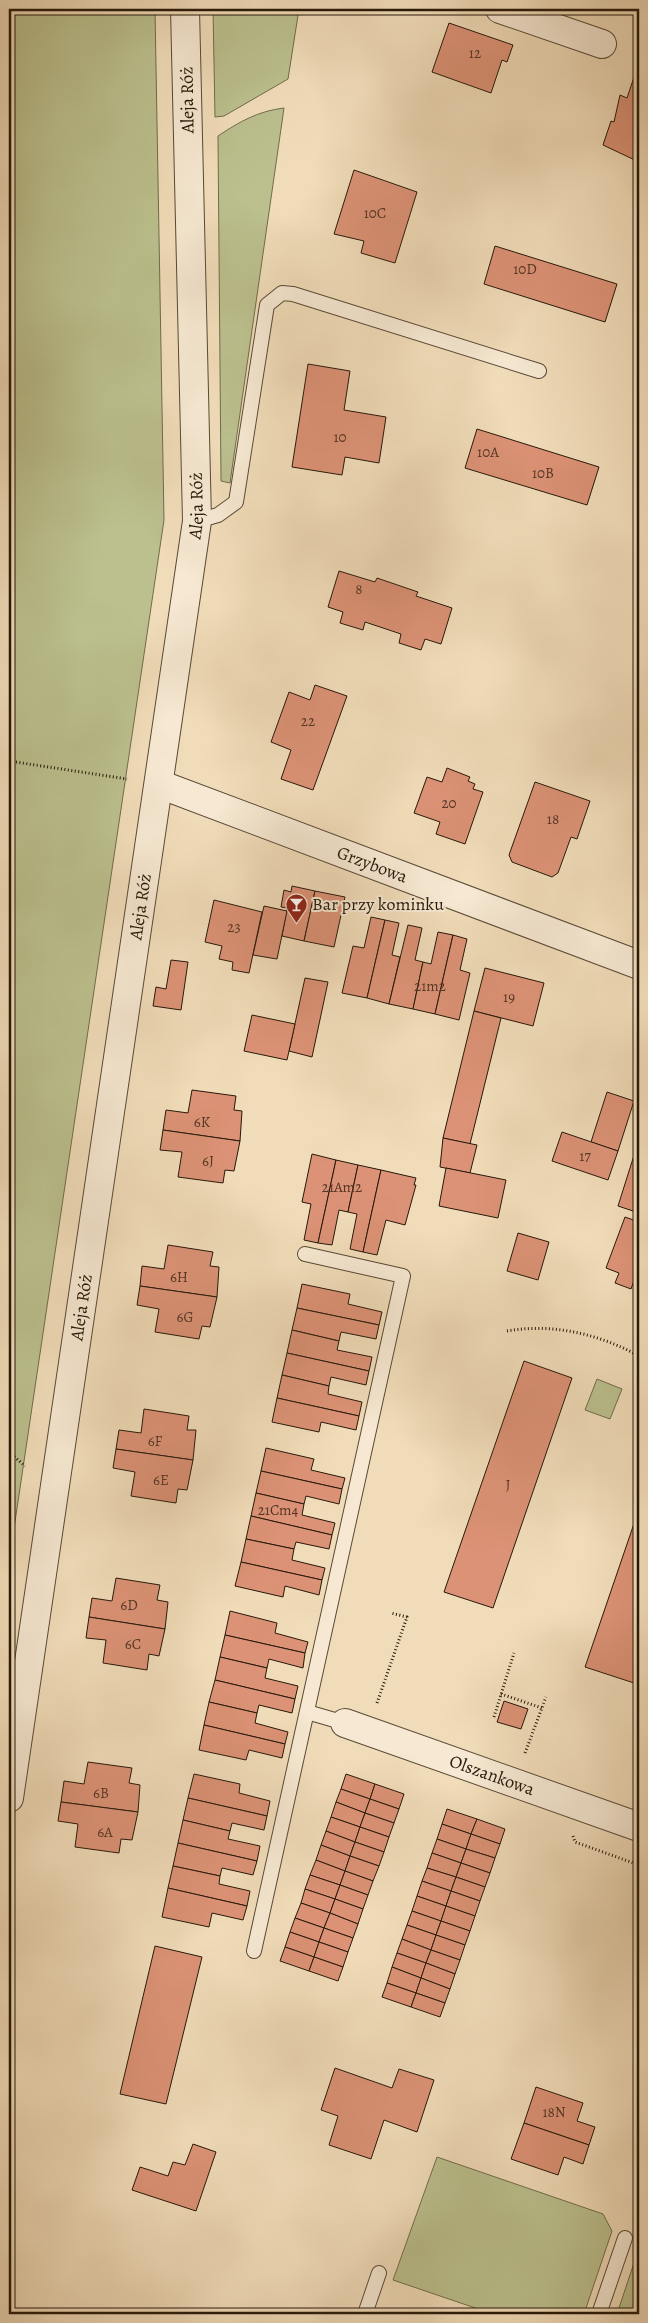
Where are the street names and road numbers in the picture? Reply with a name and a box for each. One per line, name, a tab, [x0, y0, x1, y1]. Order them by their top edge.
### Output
street label: Aleja Róż	[174, 66, 200, 135]
street label: Aleja Róż	[182, 472, 209, 542]
street label: Grzybowa	[334, 840, 412, 889]
street label: Aleja Róż	[123, 872, 157, 942]
street label: Aleja Róż	[64, 1272, 98, 1343]
street label: Olszankowa	[446, 1749, 538, 1801]

